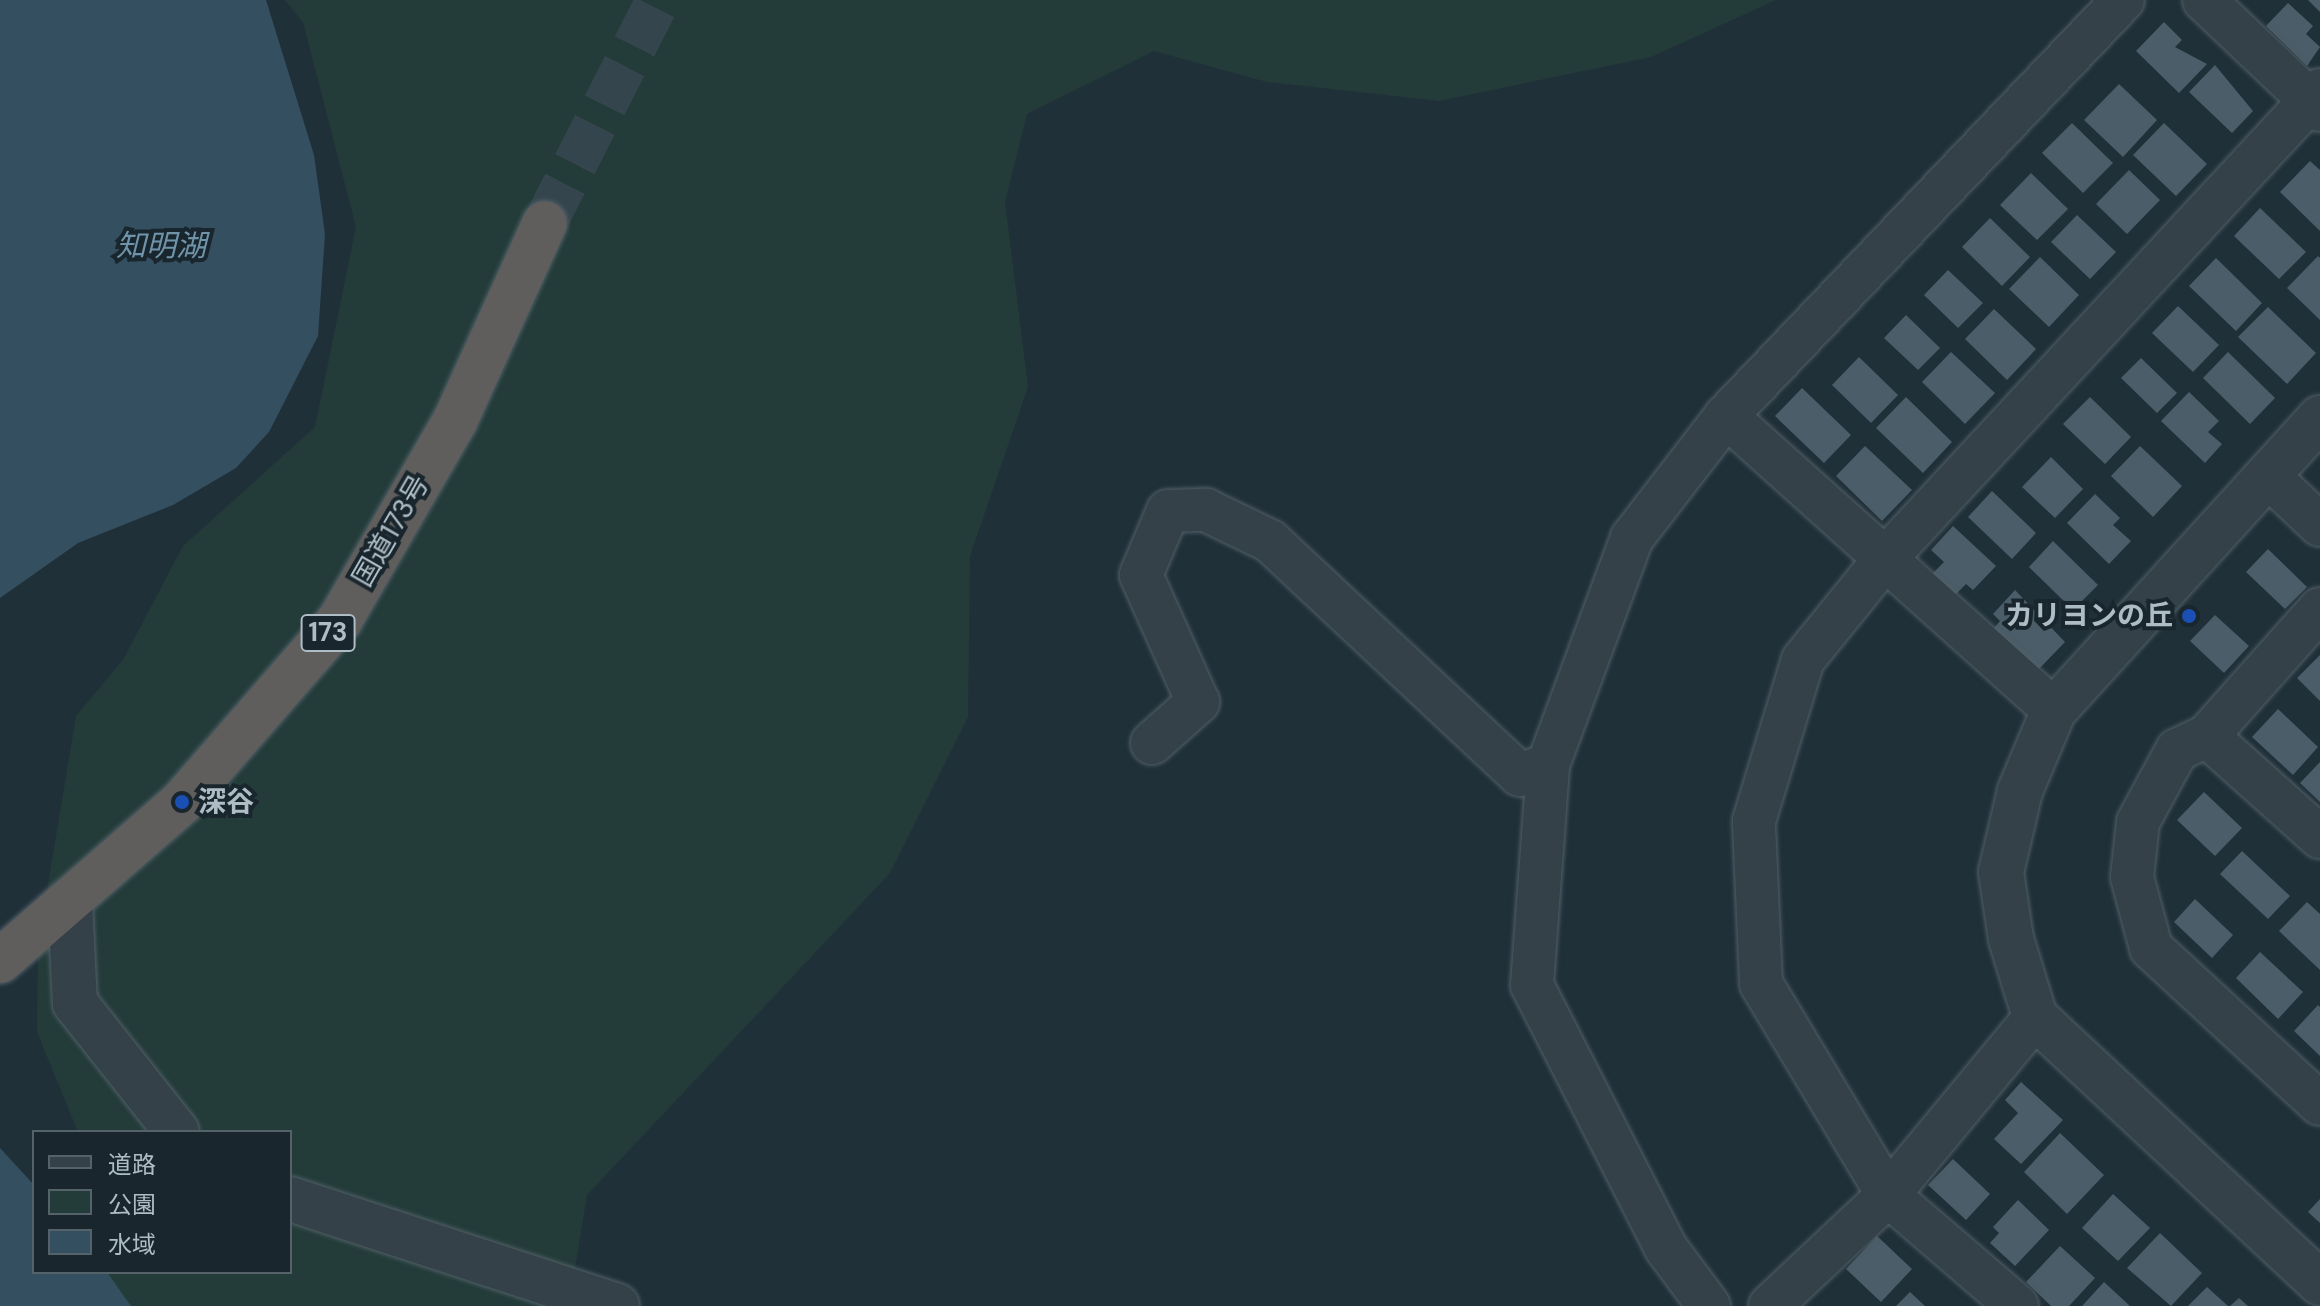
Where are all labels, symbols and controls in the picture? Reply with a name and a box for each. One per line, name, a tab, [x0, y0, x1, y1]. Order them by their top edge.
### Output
water label: 知明湖	[116, 228, 206, 264]
street label: 国道173号	[346, 469, 436, 593]
place label: カリヨンの丘	[2005, 599, 2173, 633]
marker: カリヨンの丘	[2180, 607, 2198, 625]
road number: 173	[300, 611, 356, 655]
place label: 深谷	[198, 785, 254, 819]
marker: 深谷	[173, 793, 191, 811]
legend	[32, 1130, 292, 1274]
text: 道路	[108, 1149, 156, 1180]
text: 公園	[108, 1189, 156, 1220]
text: 水域	[108, 1229, 156, 1260]

